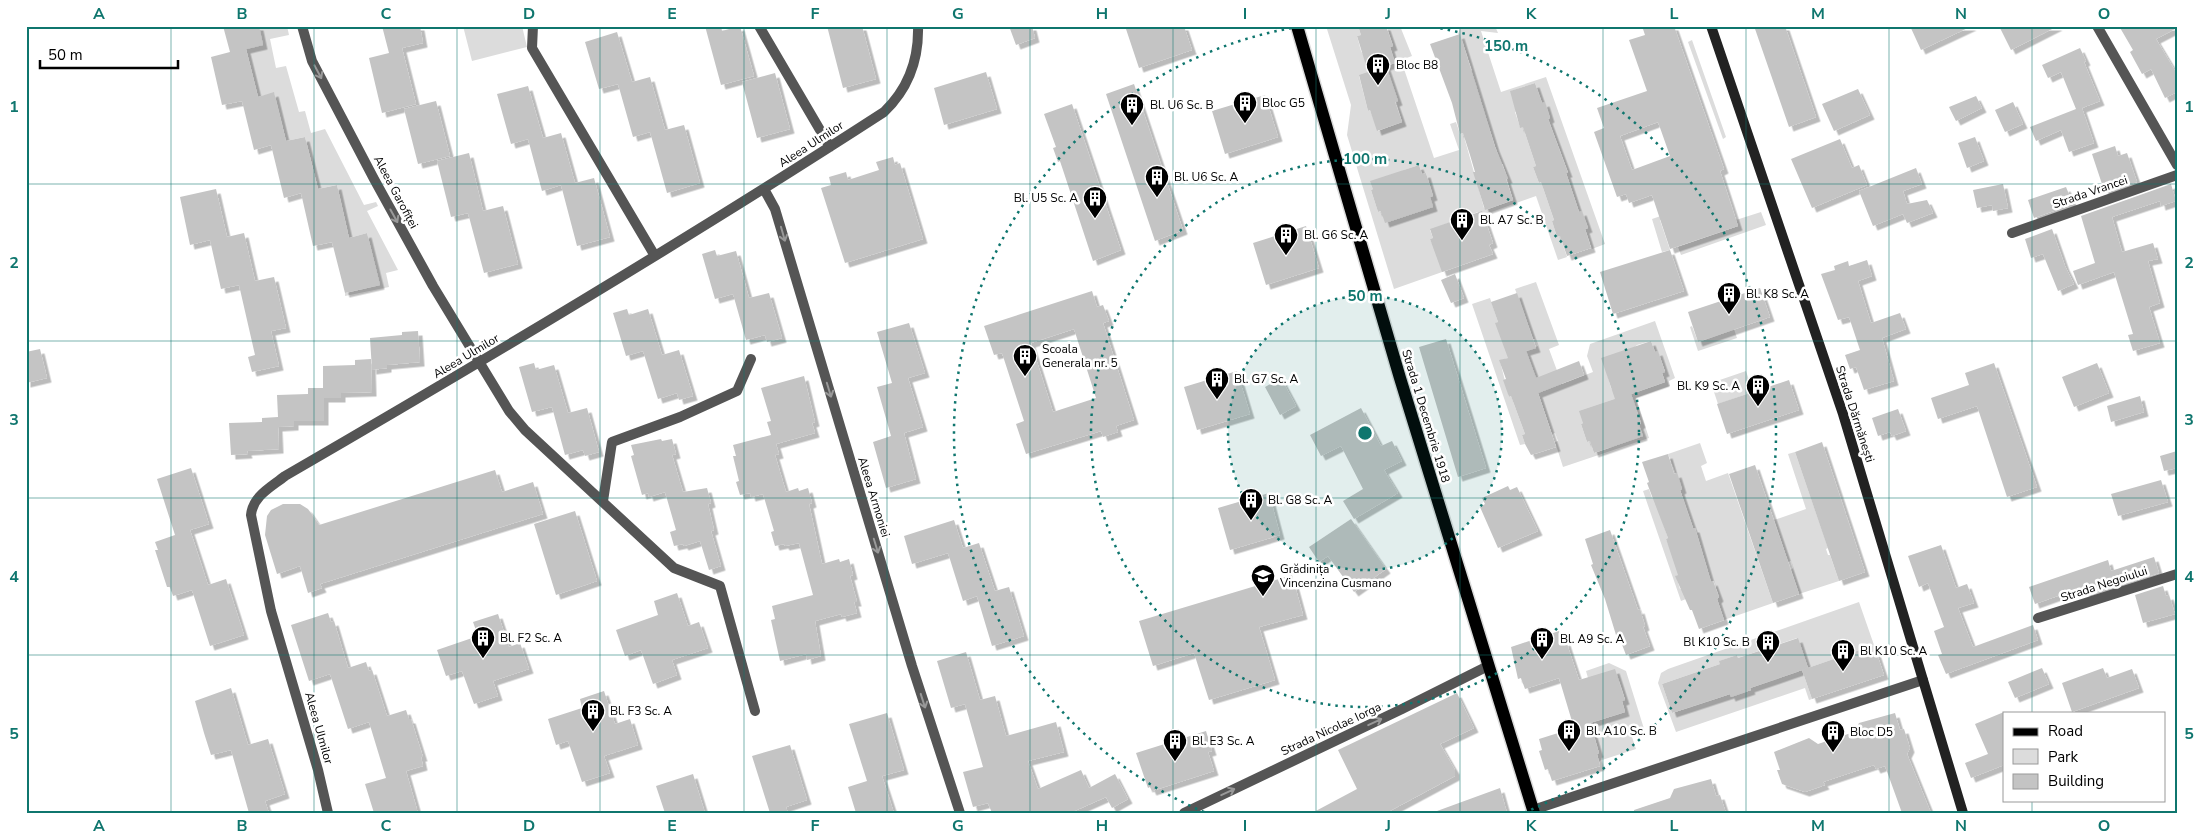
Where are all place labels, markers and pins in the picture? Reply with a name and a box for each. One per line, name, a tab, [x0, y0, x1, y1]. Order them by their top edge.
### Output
building icon: Bloc B8	[1365, 52, 1391, 86]
place label: Bloc B8	[1396, 57, 1438, 73]
building icon: Bloc G5	[1232, 90, 1258, 124]
building icon: Bl. U6 Sc. B	[1119, 92, 1145, 126]
place label: Bloc G5	[1262, 95, 1305, 111]
place label: Bl. U6 Sc. B	[1150, 97, 1214, 113]
building icon: Bl. U6 Sc. A	[1144, 164, 1170, 198]
place label: Bl. U6 Sc. A	[1174, 169, 1239, 185]
building icon: Bl. U5 Sc. A	[1082, 185, 1108, 219]
place label: Bl. U5 Sc. A	[1014, 190, 1078, 206]
building icon: Bl. A7 Sc. B	[1449, 207, 1475, 241]
place label: Bl. A7 Sc. B	[1480, 212, 1544, 228]
building icon: Bl. G6 Sc. A	[1273, 222, 1299, 256]
place label: Bl. G6 Sc. A	[1304, 227, 1368, 243]
building icon: Bl. K8 Sc. A	[1716, 281, 1742, 315]
place label: Bl. K8 Sc. A	[1746, 286, 1809, 302]
place label: Scoala Generala nr. 5	[1042, 341, 1118, 371]
building icon: Scoala Generala nr. 5	[1012, 343, 1038, 377]
building icon: Bl. G7 Sc. A	[1204, 366, 1230, 400]
place label: Bl. G7 Sc. A	[1234, 371, 1298, 387]
building icon: Bl. K9 Sc. A	[1745, 373, 1771, 407]
place label: Bl. K9 Sc. A	[1677, 378, 1740, 394]
centre of rings	[1356, 424, 1374, 442]
building icon: Bl. G8 Sc. A	[1238, 487, 1264, 521]
place label: Bl. G8 Sc. A	[1268, 492, 1332, 508]
place label: Grădinița Vincenzina Cusmano	[1279, 561, 1392, 591]
school or university icon: Grădinița Vincenzina Cusmano	[1250, 563, 1276, 597]
building icon: Bl. F2 Sc. A	[470, 625, 496, 659]
building icon: Bl. A9 Sc. A	[1529, 626, 1555, 660]
building icon: Bl K10 Sc. B	[1755, 629, 1781, 663]
place label: Bl. F2 Sc. A	[500, 630, 562, 646]
place label: Bl. A9 Sc. A	[1560, 631, 1625, 647]
place label: Bl K10 Sc. B	[1683, 634, 1750, 650]
building icon: Bl K10 Sc. A	[1830, 638, 1856, 672]
place label: Bl K10 Sc. A	[1860, 643, 1928, 659]
building icon: Bl. F3 Sc. A	[580, 698, 606, 732]
place label: Bl. F3 Sc. A	[610, 703, 672, 719]
building icon: Bl. A10 Sc. B	[1556, 718, 1582, 752]
building icon: Bloc D5	[1820, 719, 1846, 753]
place label: Bl. A10 Sc. B	[1586, 723, 1657, 739]
place label: Bloc D5	[1850, 724, 1893, 740]
building icon: Bl. E3 Sc. A	[1162, 728, 1188, 762]
place label: Bl. E3 Sc. A	[1192, 733, 1255, 749]

